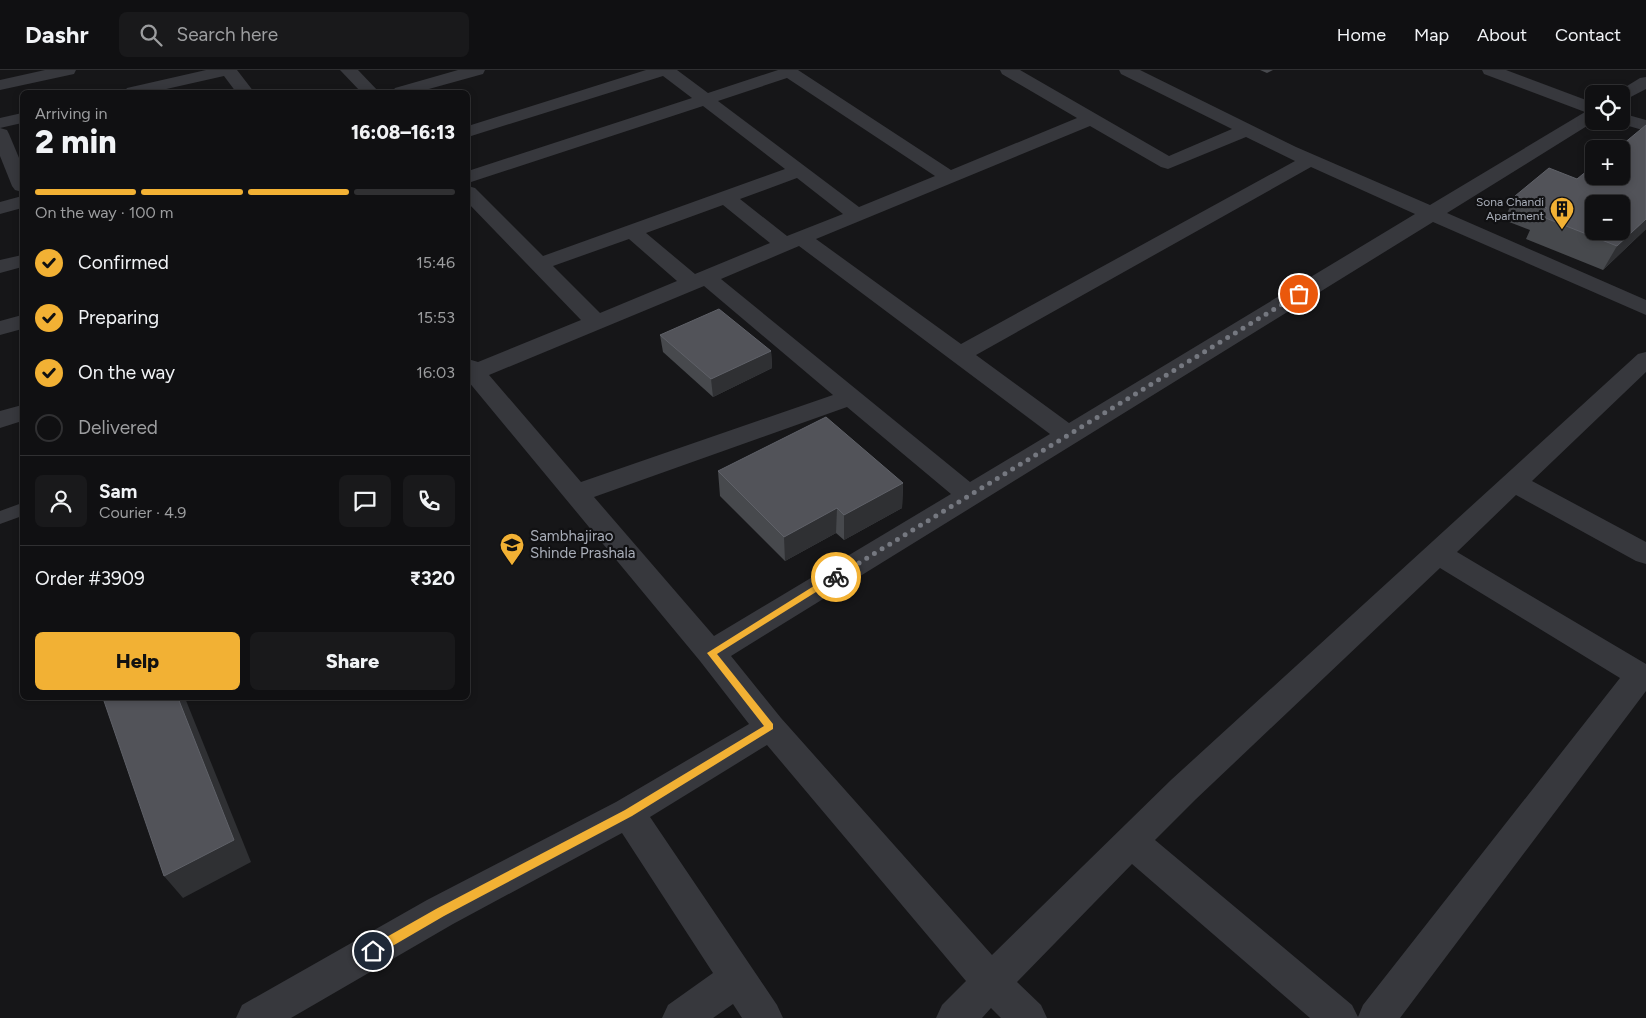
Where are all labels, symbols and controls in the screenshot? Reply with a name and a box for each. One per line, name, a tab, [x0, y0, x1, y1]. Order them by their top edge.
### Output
search box	[119, 12, 469, 57]
text: Dashr	[25, 20, 89, 49]
icon: search	[137, 21, 165, 49]
text: Search here	[177, 23, 278, 46]
text: Home	[1337, 24, 1386, 46]
text: Map	[1414, 24, 1449, 46]
text: About	[1477, 24, 1527, 46]
text: Contact	[1555, 24, 1621, 46]
map controls	[1585, 85, 1630, 240]
button: locate	[1585, 85, 1630, 130]
text: Arriving in	[35, 104, 107, 123]
text: 16:08–16:13	[351, 121, 455, 144]
text: 2 min	[35, 123, 117, 161]
button: +	[1585, 140, 1630, 185]
place label: Sona Chandi Apartment	[1476, 195, 1544, 223]
button: −	[1585, 195, 1630, 240]
building icon: Sona Chandi Apartment	[1549, 196, 1575, 230]
text: On the way · 100 m	[35, 203, 173, 222]
icon: check	[35, 249, 63, 277]
text: Confirmed	[78, 251, 169, 274]
text: 15:46	[416, 253, 455, 272]
pin	[1278, 273, 1320, 315]
icon: bag	[1285, 280, 1313, 308]
icon: check	[35, 304, 63, 332]
text: Preparing	[78, 306, 159, 329]
text: 15:53	[417, 308, 455, 327]
icon: check	[35, 359, 63, 387]
text: On the way	[78, 361, 175, 384]
text: 16:03	[416, 363, 455, 382]
text: Delivered	[78, 416, 158, 439]
button: person	[35, 475, 87, 527]
button: chat	[339, 475, 391, 527]
button: phone	[403, 475, 455, 527]
text: Sam	[99, 480, 137, 503]
text: Courier · 4.9	[99, 503, 186, 522]
place label: Sambhajirao Shinde Prashala	[530, 527, 635, 562]
school or university icon: Sambhajirao Shinde Prashala	[499, 532, 525, 566]
courier	[811, 552, 861, 602]
icon: bike	[822, 563, 850, 591]
text: Order #3909	[35, 567, 145, 590]
text: ₹320	[410, 567, 455, 590]
button: Help	[35, 632, 240, 690]
button: Share	[250, 632, 455, 690]
pin	[352, 930, 394, 972]
icon: home	[359, 937, 387, 965]

